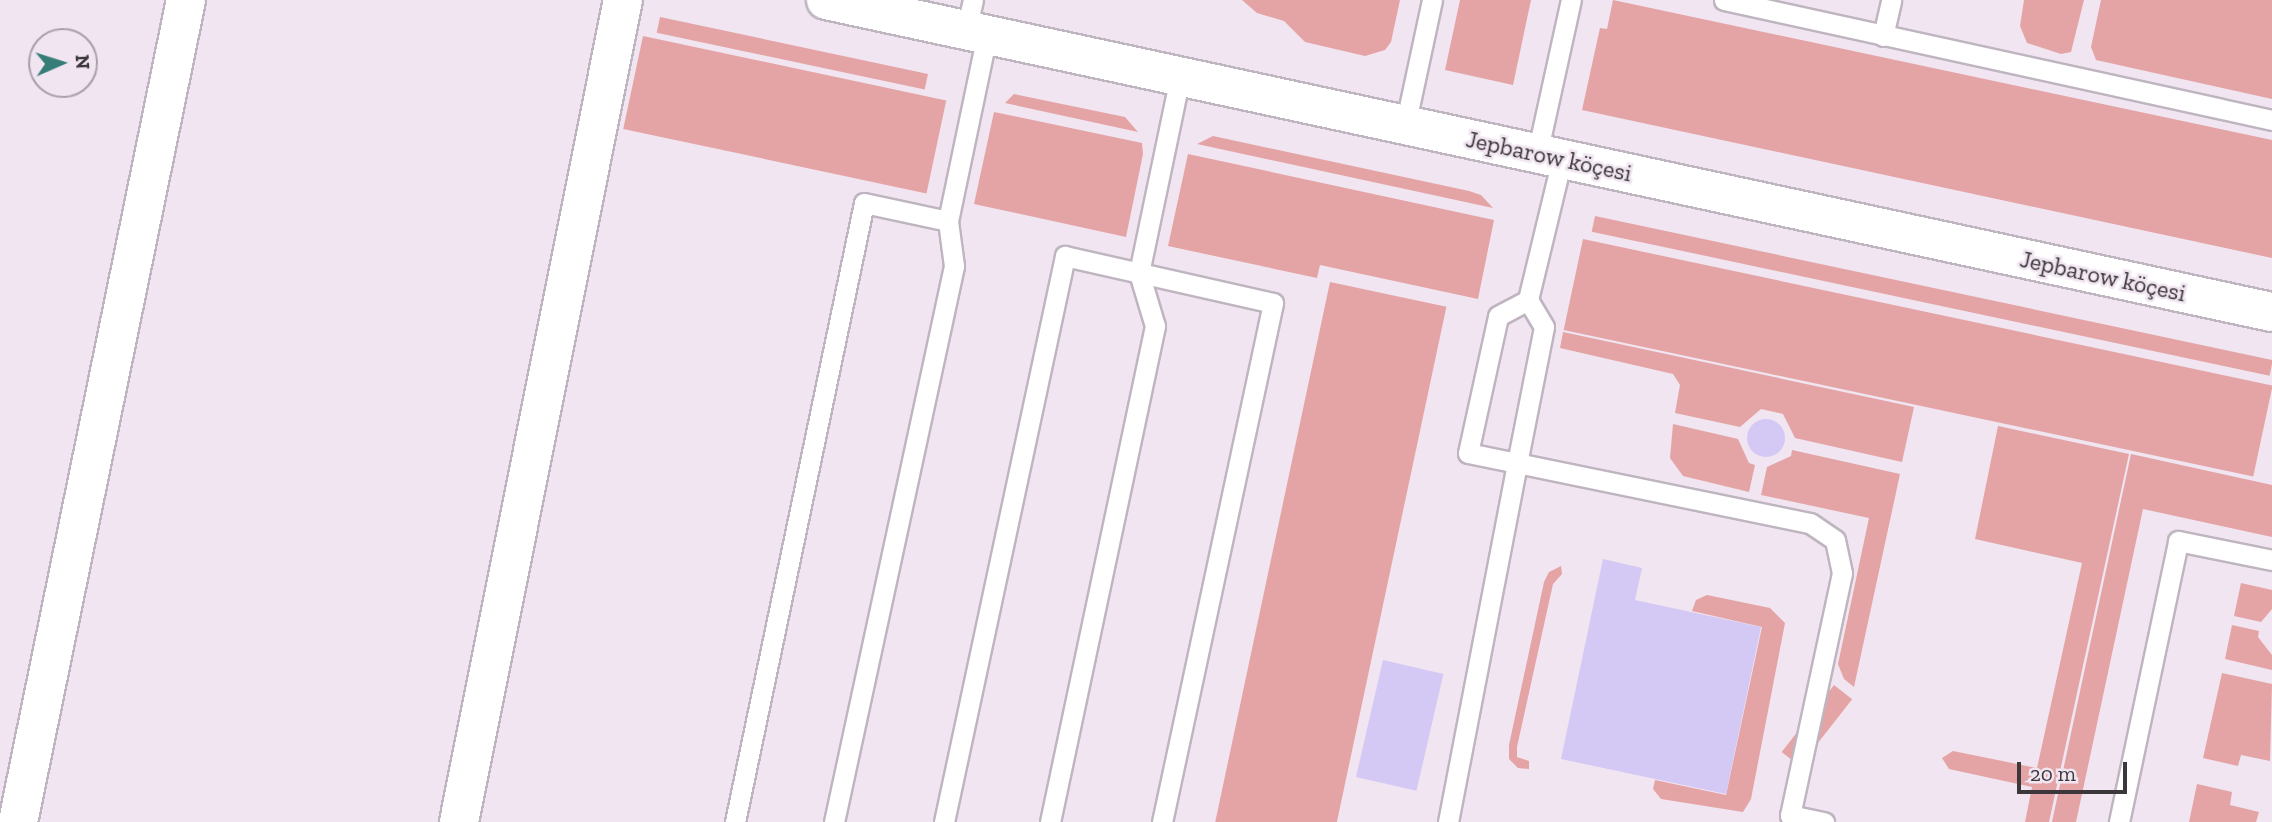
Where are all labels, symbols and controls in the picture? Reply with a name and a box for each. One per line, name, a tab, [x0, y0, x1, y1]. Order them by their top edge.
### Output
north arrow	[28, 28, 98, 98]
text: N	[71, 54, 94, 70]
street label: Jepbarow köçesi	[1463, 124, 1635, 188]
street label: Jepbarow köçesi	[2017, 244, 2189, 308]
scale bar	[2020, 748, 2130, 792]
text: 20 m	[2030, 761, 2076, 786]

